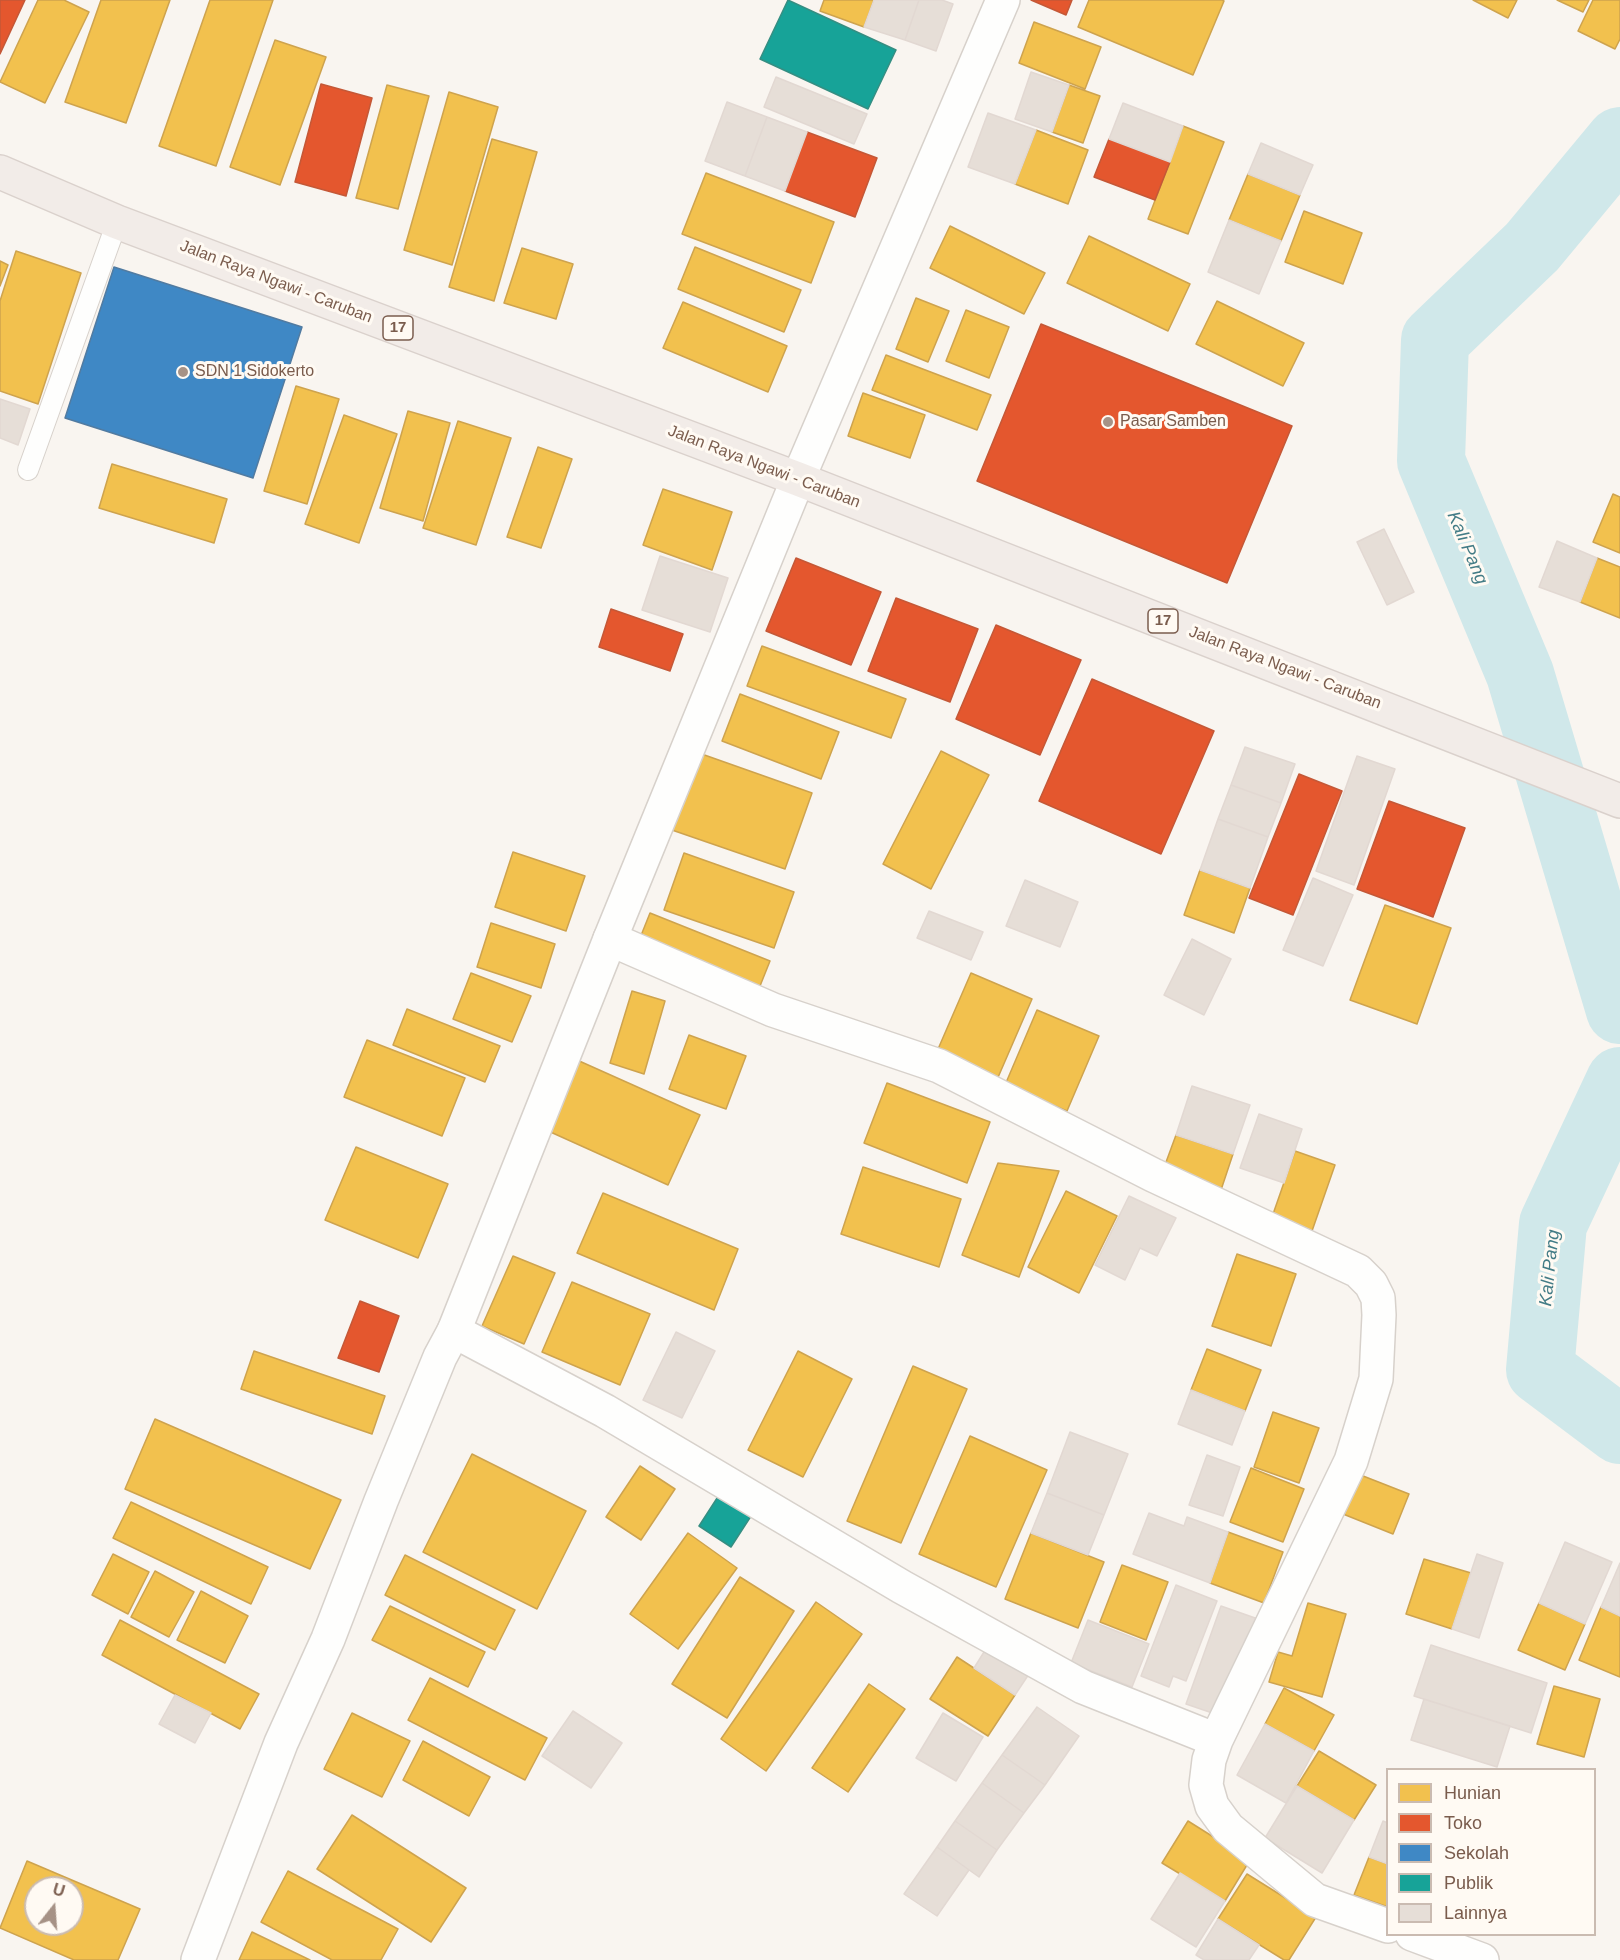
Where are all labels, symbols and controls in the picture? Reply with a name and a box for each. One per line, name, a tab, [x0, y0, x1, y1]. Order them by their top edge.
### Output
street label: Jalan Raya Ngawi - Caruban	[177, 236, 375, 328]
road number: 17	[383, 316, 413, 340]
place label: SDN 1 Sidokerto	[195, 362, 314, 382]
marker: SDN 1 Sidokerto	[176, 365, 190, 379]
place label: Pasar Samben	[1120, 412, 1226, 432]
marker: Pasar Samben	[1101, 415, 1115, 429]
street label: Jalan Raya Ngawi - Caruban	[665, 421, 863, 513]
water label: Kali Pang	[1442, 508, 1492, 588]
road number: 17	[1148, 609, 1178, 633]
street label: Jalan Raya Ngawi - Caruban	[1186, 622, 1384, 714]
water label: Kali Pang	[1535, 1229, 1565, 1307]
legend	[1386, 1768, 1596, 1936]
text: Hunian	[1444, 1783, 1501, 1803]
text: Toko	[1444, 1813, 1482, 1833]
text: Sekolah	[1444, 1843, 1509, 1863]
text: Publik	[1444, 1873, 1493, 1893]
north arrow	[24, 1876, 84, 1936]
text: U	[51, 1880, 67, 1900]
text: Lainnya	[1444, 1903, 1507, 1923]

